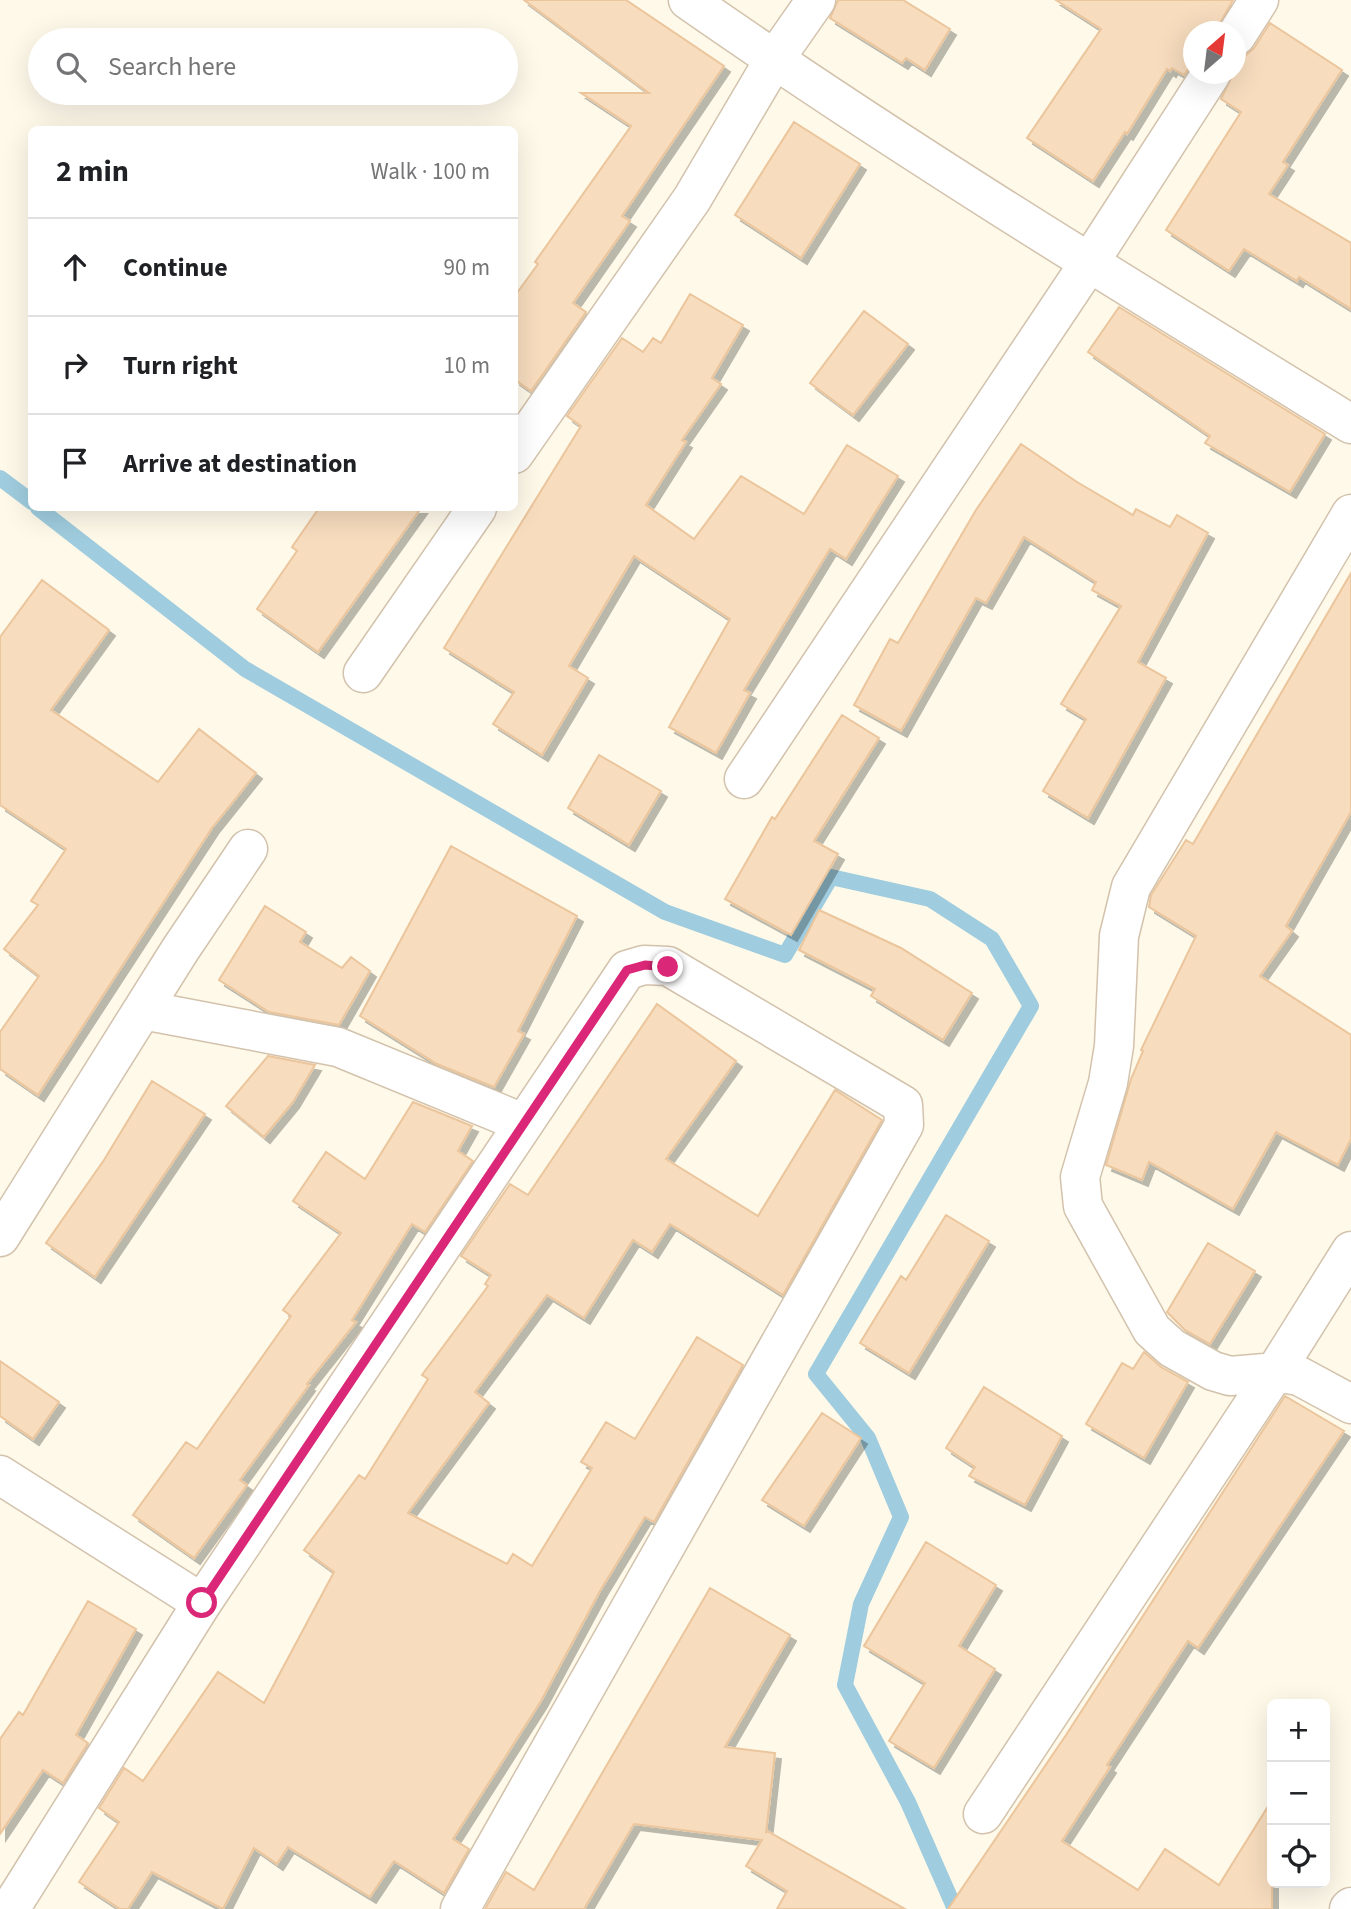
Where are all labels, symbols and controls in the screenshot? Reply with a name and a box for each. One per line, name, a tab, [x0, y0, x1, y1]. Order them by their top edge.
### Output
north arrow	[1183, 21, 1246, 84]
search box	[28, 28, 518, 105]
icon: search	[52, 48, 90, 86]
text: Search here	[108, 48, 236, 85]
text: 2 min	[56, 150, 129, 193]
text: Walk · 100 m	[371, 155, 490, 188]
icon: ahead	[56, 248, 94, 286]
text: Continue	[123, 249, 228, 286]
text: 90 m	[443, 251, 490, 284]
icon: right	[56, 346, 94, 384]
text: Turn right	[123, 347, 238, 384]
text: 10 m	[443, 349, 490, 382]
icon: arrive	[56, 444, 94, 482]
text: Arrive at destination	[123, 445, 357, 482]
route end	[652, 951, 683, 982]
route start	[186, 1587, 217, 1618]
map controls	[1267, 1699, 1330, 1888]
button: +	[1267, 1699, 1330, 1762]
button: −	[1267, 1762, 1330, 1825]
button: locate	[1267, 1825, 1330, 1888]

